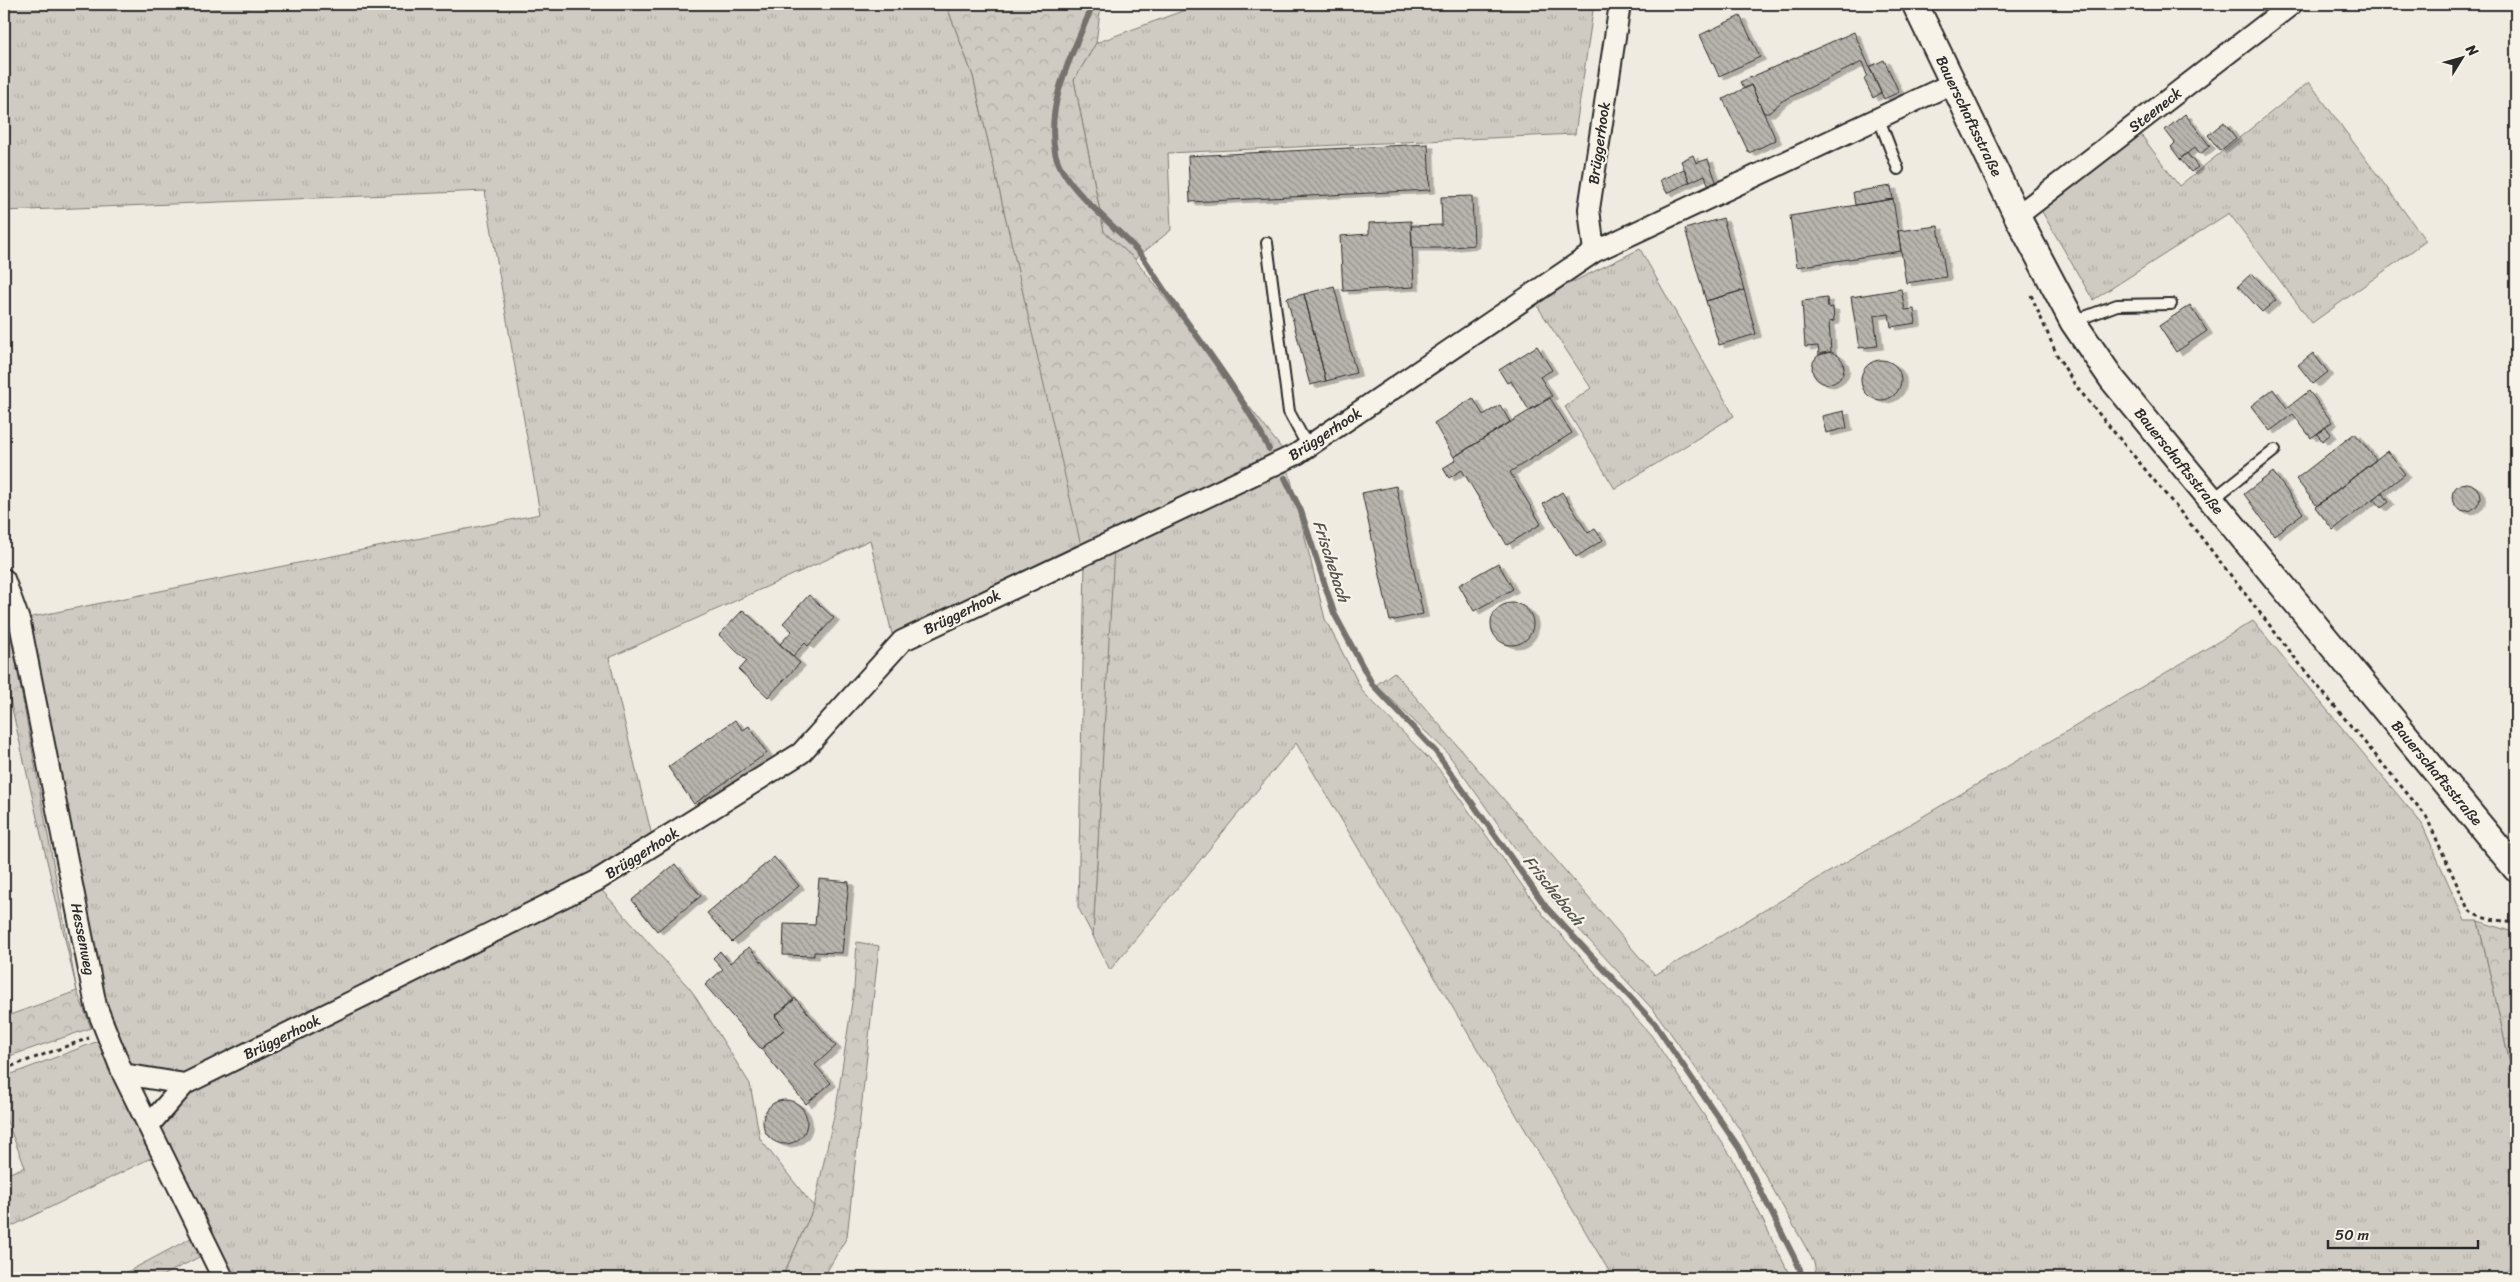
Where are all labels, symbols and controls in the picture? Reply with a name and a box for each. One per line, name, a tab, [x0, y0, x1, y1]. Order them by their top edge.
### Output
north arrow	[2438, 32, 2488, 82]
text: N	[2458, 38, 2485, 62]
street label: Bauerschaftsstraße	[1928, 51, 2010, 181]
street label: Steeneck	[2123, 80, 2188, 139]
street label: Brüggerhook	[1580, 100, 1618, 186]
street label: Brüggerhook	[1283, 400, 1367, 468]
street label: Bauerschaftsstraße	[2127, 402, 2231, 520]
water label: Frischebach	[1305, 516, 1359, 607]
street label: Brüggerhook	[919, 582, 1005, 642]
street label: Bauerschaftsstraße	[2385, 714, 2489, 832]
street label: Brüggerhook	[600, 820, 684, 886]
water label: Frischebach	[1516, 848, 1593, 934]
street label: Hessenweg	[63, 901, 103, 978]
street label: Brüggerhook	[239, 1007, 325, 1067]
scale bar	[2328, 1217, 2478, 1249]
text: 50 m	[2335, 1222, 2370, 1248]

